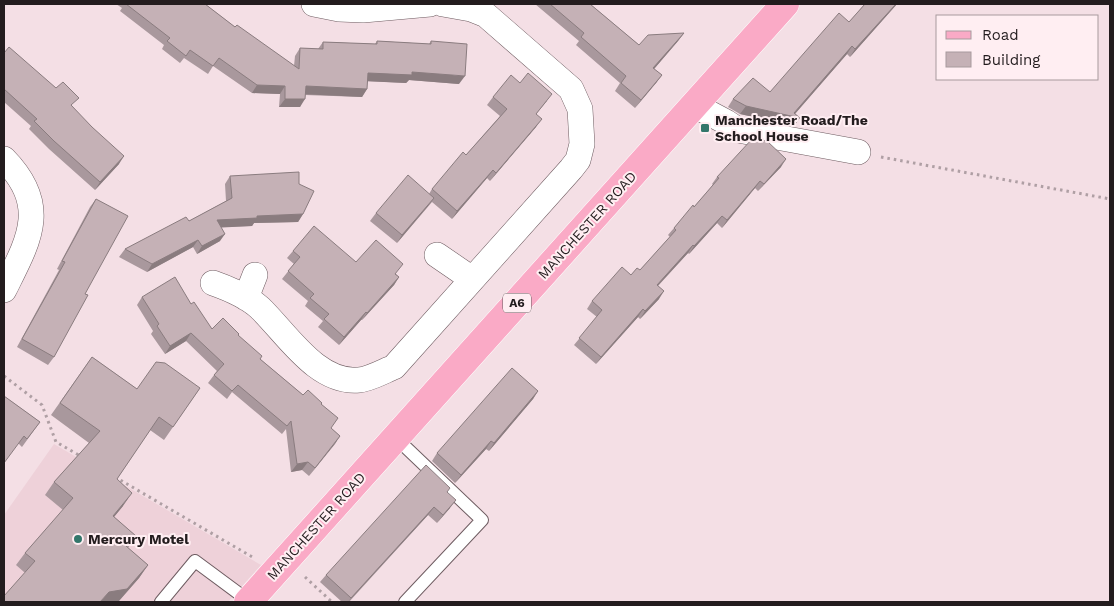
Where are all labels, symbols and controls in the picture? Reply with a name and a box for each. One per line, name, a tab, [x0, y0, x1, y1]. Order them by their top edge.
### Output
legend	[936, 15, 1099, 80]
text: Road	[982, 26, 1019, 44]
text: Building	[982, 51, 1040, 69]
place label: Manchester Road/The School House	[715, 112, 868, 144]
marker: Manchester Road/The School House	[699, 122, 711, 134]
street label: MANCHESTER ROAD	[535, 168, 639, 282]
road number: A6	[503, 294, 531, 312]
street label: MANCHESTER ROAD	[264, 469, 368, 583]
place label: Mercury Motel	[88, 531, 189, 547]
marker: Mercury Motel	[72, 533, 84, 545]

